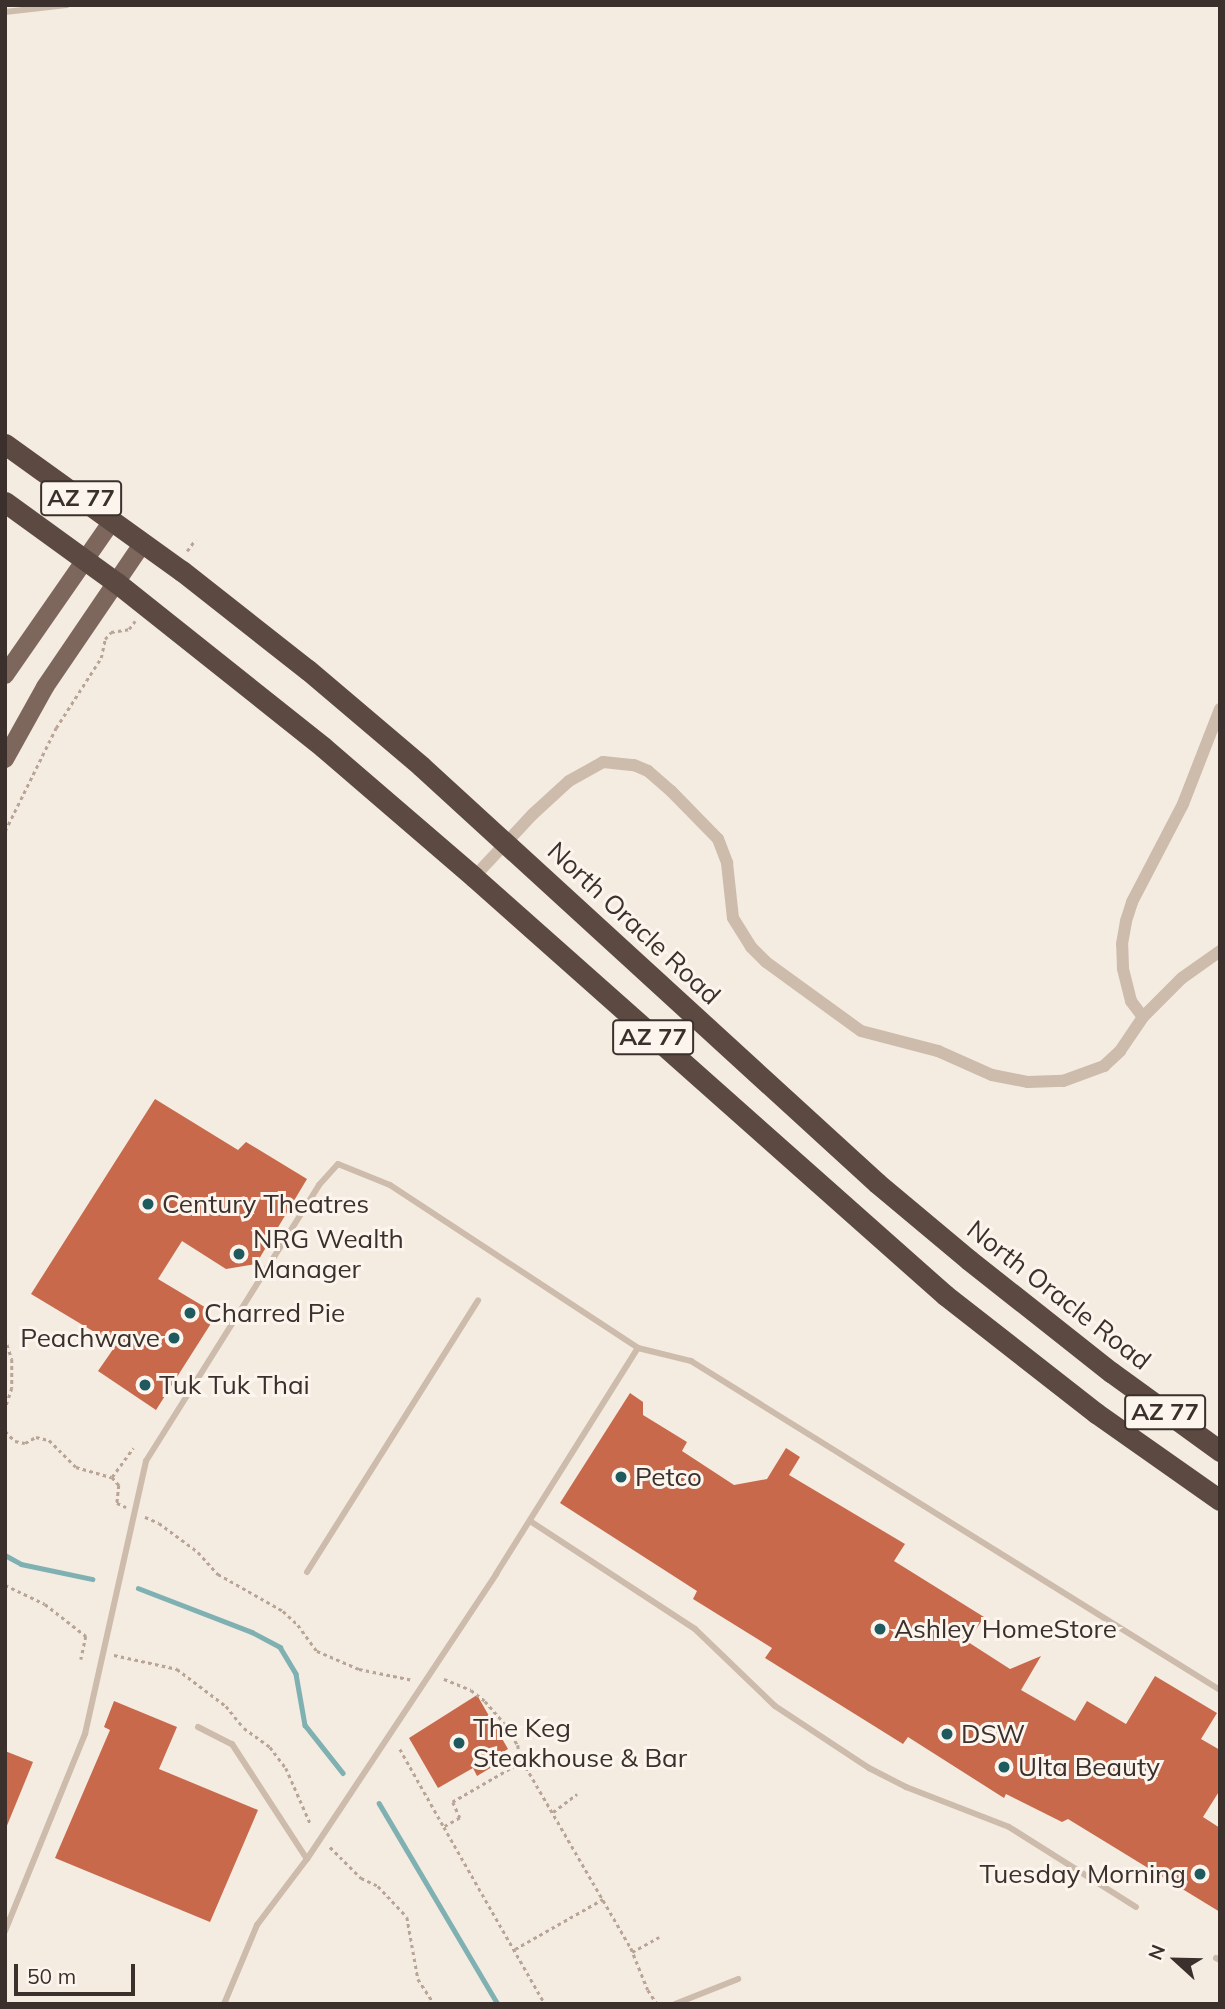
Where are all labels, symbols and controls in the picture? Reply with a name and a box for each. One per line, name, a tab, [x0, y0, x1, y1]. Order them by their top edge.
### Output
road number: AZ 77	[39, 477, 123, 518]
street label: North Oracle Road	[541, 835, 727, 1011]
road number: AZ 77	[611, 1016, 695, 1058]
place label: Century Theatres	[162, 1188, 369, 1220]
marker: Century Theatres	[140, 1196, 156, 1212]
street label: North Oracle Road	[961, 1214, 1157, 1376]
place label: NRG Wealth Manager	[253, 1223, 404, 1284]
marker: NRG Wealth Manager	[231, 1246, 247, 1262]
place label: Charred Pie	[204, 1297, 345, 1329]
marker: Charred Pie	[182, 1305, 198, 1321]
place label: Peachwave	[20, 1322, 160, 1354]
marker: Peachwave	[166, 1330, 182, 1346]
place label: Tuk Tuk Thai	[159, 1369, 310, 1401]
marker: Tuk Tuk Thai	[137, 1377, 153, 1393]
road number: AZ 77	[1123, 1392, 1207, 1432]
place label: Petco	[635, 1461, 702, 1493]
marker: Petco	[613, 1469, 629, 1485]
place label: Ashley HomeStore	[894, 1613, 1117, 1645]
marker: Ashley HomeStore	[872, 1621, 888, 1637]
place label: The Keg Steakhouse & Bar	[473, 1712, 687, 1774]
place label: DSW	[961, 1718, 1025, 1750]
marker: DSW	[939, 1726, 955, 1742]
marker: The Keg Steakhouse & Bar	[451, 1735, 467, 1751]
place label: Ulta Beauty	[1018, 1751, 1160, 1783]
marker: Ulta Beauty	[996, 1759, 1012, 1775]
place label: Tuesday Morning	[980, 1858, 1186, 1890]
marker: Tuesday Morning	[1192, 1866, 1208, 1882]
north arrow	[1141, 1925, 1211, 1995]
text: N	[1143, 1941, 1170, 1963]
scale bar	[18, 1950, 138, 1994]
text: 50 m	[27, 1963, 76, 1989]

